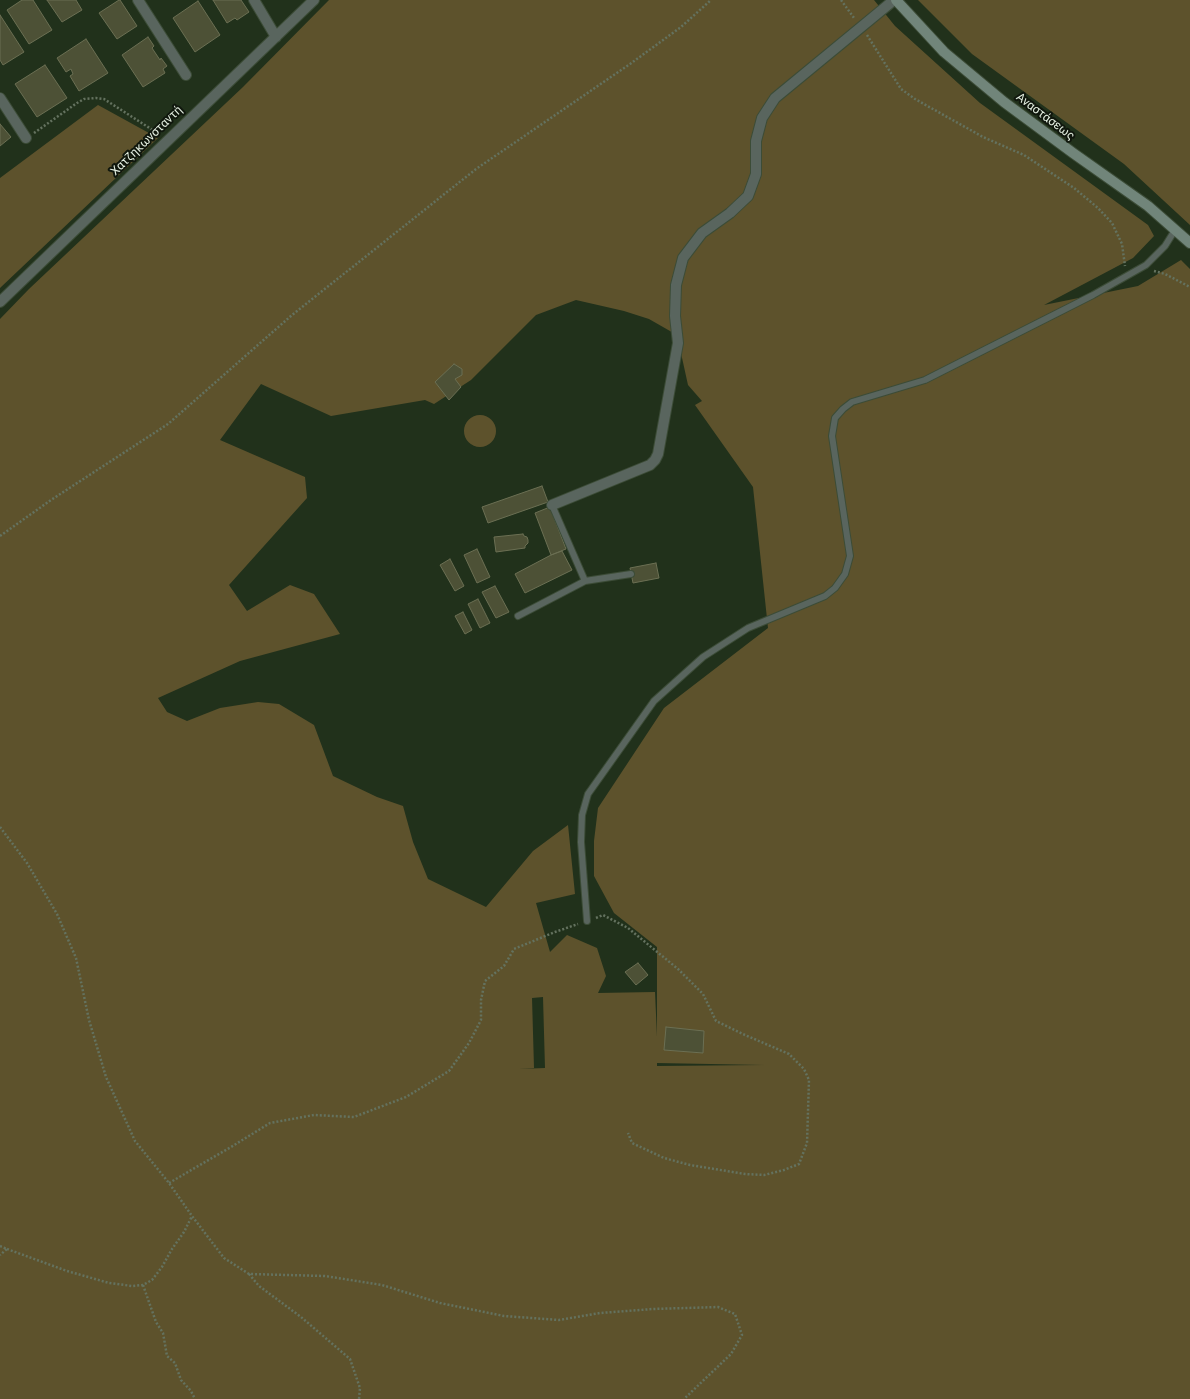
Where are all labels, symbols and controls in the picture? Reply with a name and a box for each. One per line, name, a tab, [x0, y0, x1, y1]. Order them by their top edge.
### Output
street label: Αναστάσεως	[1013, 90, 1077, 144]
street label: Χατζηκωνσταντή	[108, 103, 186, 179]

